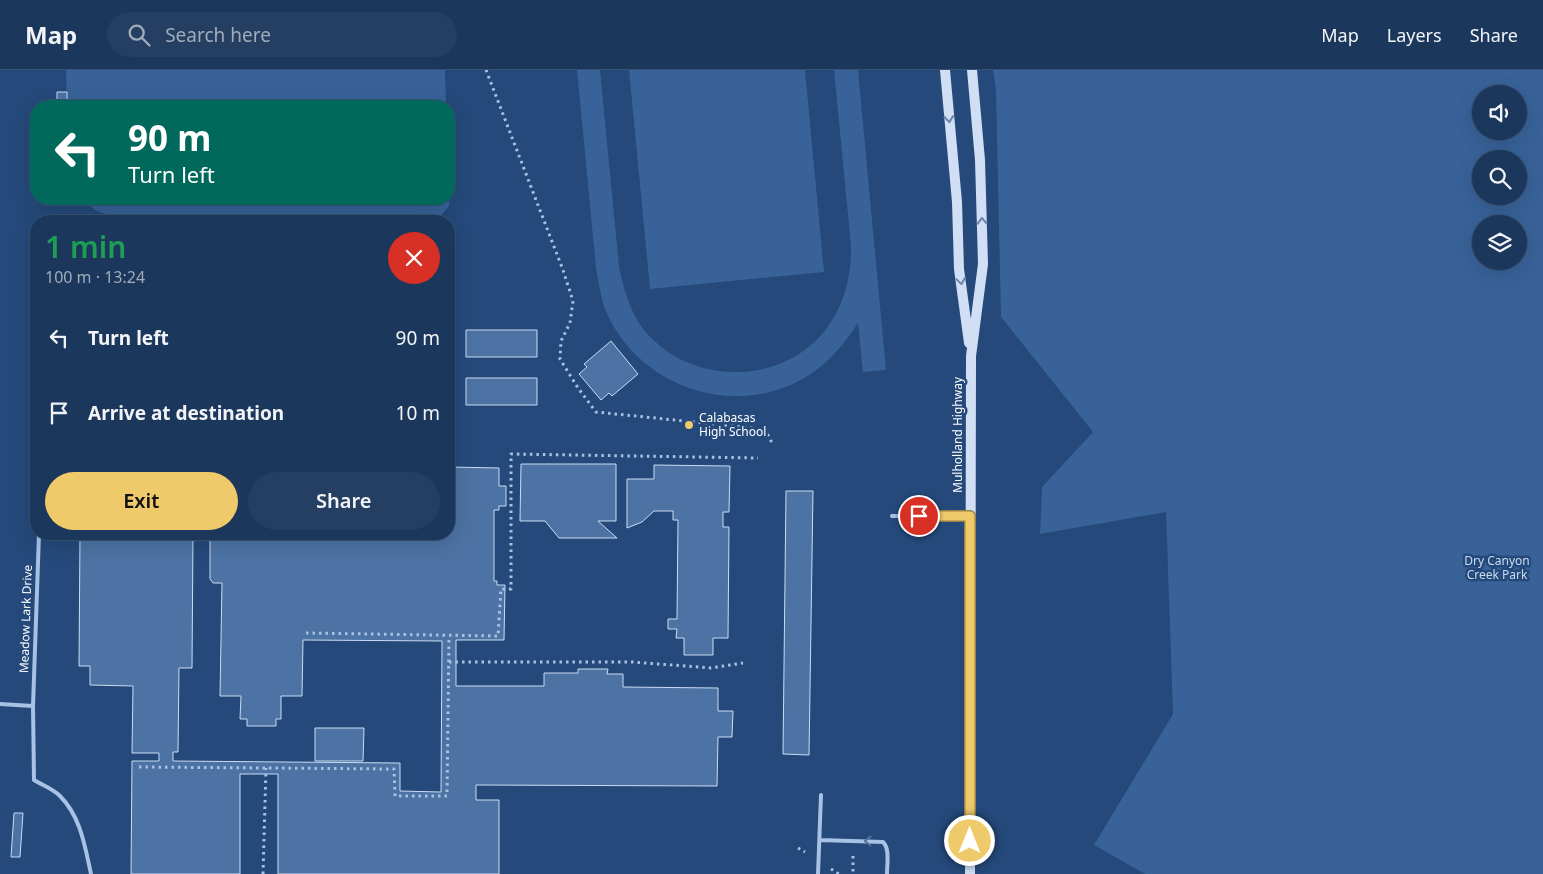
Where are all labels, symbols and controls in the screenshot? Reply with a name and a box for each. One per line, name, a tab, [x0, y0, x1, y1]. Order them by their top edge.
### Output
search box	[107, 12, 457, 57]
text: Map	[25, 18, 77, 51]
icon: search	[125, 21, 153, 49]
text: Search here	[165, 22, 271, 48]
text: Map	[1321, 23, 1359, 47]
text: Layers	[1387, 23, 1442, 47]
text: Share	[1470, 23, 1518, 47]
map controls	[1472, 85, 1527, 270]
button: sound	[1472, 85, 1527, 140]
text: 90 m	[128, 114, 211, 161]
one-way arrow	[943, 115, 954, 123]
icon: left	[45, 120, 110, 185]
button: search	[1472, 150, 1527, 205]
text: Turn left	[128, 159, 215, 189]
button: layers	[1472, 215, 1527, 270]
one-way arrow	[976, 216, 987, 224]
text: 1 min	[45, 226, 126, 267]
button: close	[388, 232, 440, 284]
text: 100 m · 13:24	[45, 266, 145, 288]
one-way arrow	[955, 277, 966, 285]
icon: left	[45, 324, 73, 352]
text: Turn left	[88, 325, 169, 351]
text: 90 m	[396, 325, 440, 351]
street label: Mulholland Highway	[949, 376, 966, 493]
icon: arrive	[45, 399, 73, 427]
text: Arrive at destination	[88, 400, 284, 426]
text: 10 m	[396, 400, 440, 426]
place label: Calabasas High School	[699, 409, 766, 440]
marker: Calabasas High School	[683, 419, 695, 431]
button: Exit	[45, 472, 238, 530]
button: Share	[248, 472, 440, 530]
pin	[898, 495, 940, 537]
icon: arrive	[905, 502, 933, 530]
park label: Dry Canyon Creek Park	[1464, 552, 1530, 583]
street label: Meadow Lark Drive	[15, 564, 36, 674]
position arrow	[943, 814, 995, 866]
one-way arrow	[864, 836, 872, 847]

